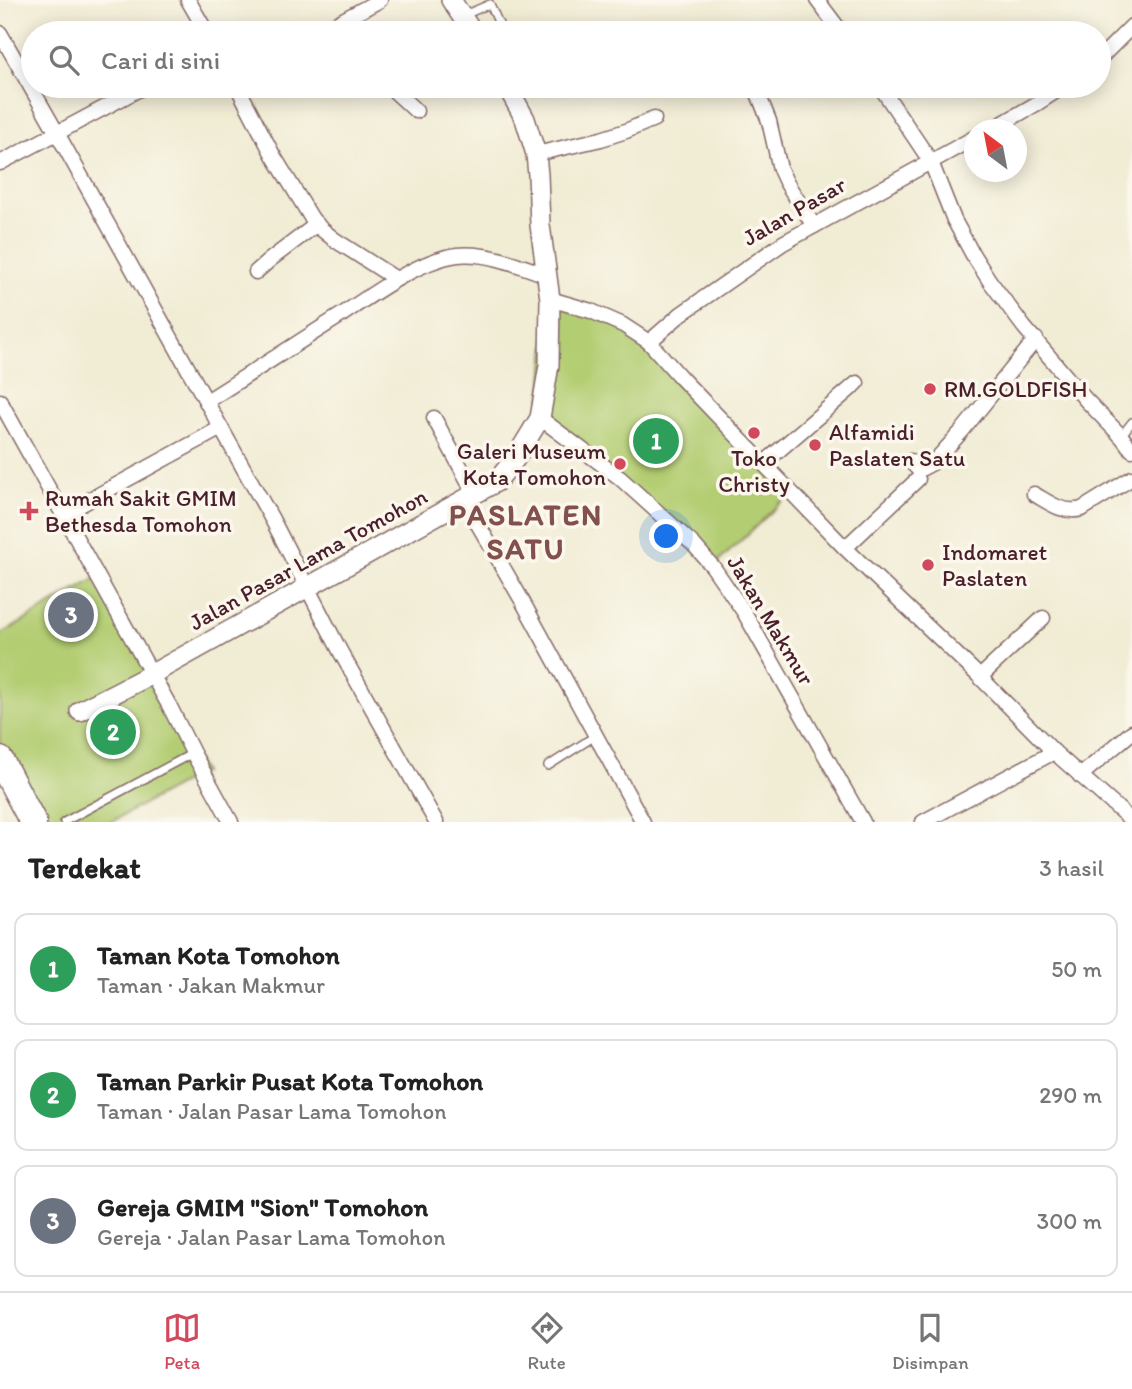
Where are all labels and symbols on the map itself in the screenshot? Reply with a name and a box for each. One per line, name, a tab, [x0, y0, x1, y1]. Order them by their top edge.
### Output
north arrow	[964, 119, 1027, 182]
street label: Jalan Pasar	[737, 170, 851, 252]
place label: RM.GOLDFISH	[944, 375, 1087, 403]
marker: RM.GOLDFISH	[922, 381, 938, 397]
pin: 1	[633, 415, 679, 467]
place label: Alfamidi Paslaten Satu	[829, 418, 966, 472]
marker: Toko Christy	[746, 425, 762, 441]
place label: Galeri Museum Kota Tomohon	[457, 437, 606, 491]
marker: Alfamidi Paslaten Satu	[807, 437, 823, 453]
place label: Toko Christy	[718, 444, 790, 498]
marker: Galeri Museum Kota Tomohon	[612, 456, 628, 472]
street label: Jalan Pasar Lama Tomohon	[184, 482, 432, 636]
place label: Rumah Sakit GMIM Bethesda Tomohon	[45, 484, 237, 538]
district label: PASLATEN SATU	[449, 496, 603, 567]
marker: Rumah Sakit GMIM Bethesda Tomohon	[19, 501, 39, 521]
your location	[649, 519, 683, 553]
place label: Indomaret Paslaten	[942, 538, 1048, 592]
street label: Jakan Makmur	[721, 550, 821, 690]
marker: Indomaret Paslaten	[920, 557, 936, 573]
pin: 3	[48, 589, 94, 641]
pin: 2	[90, 706, 136, 758]

